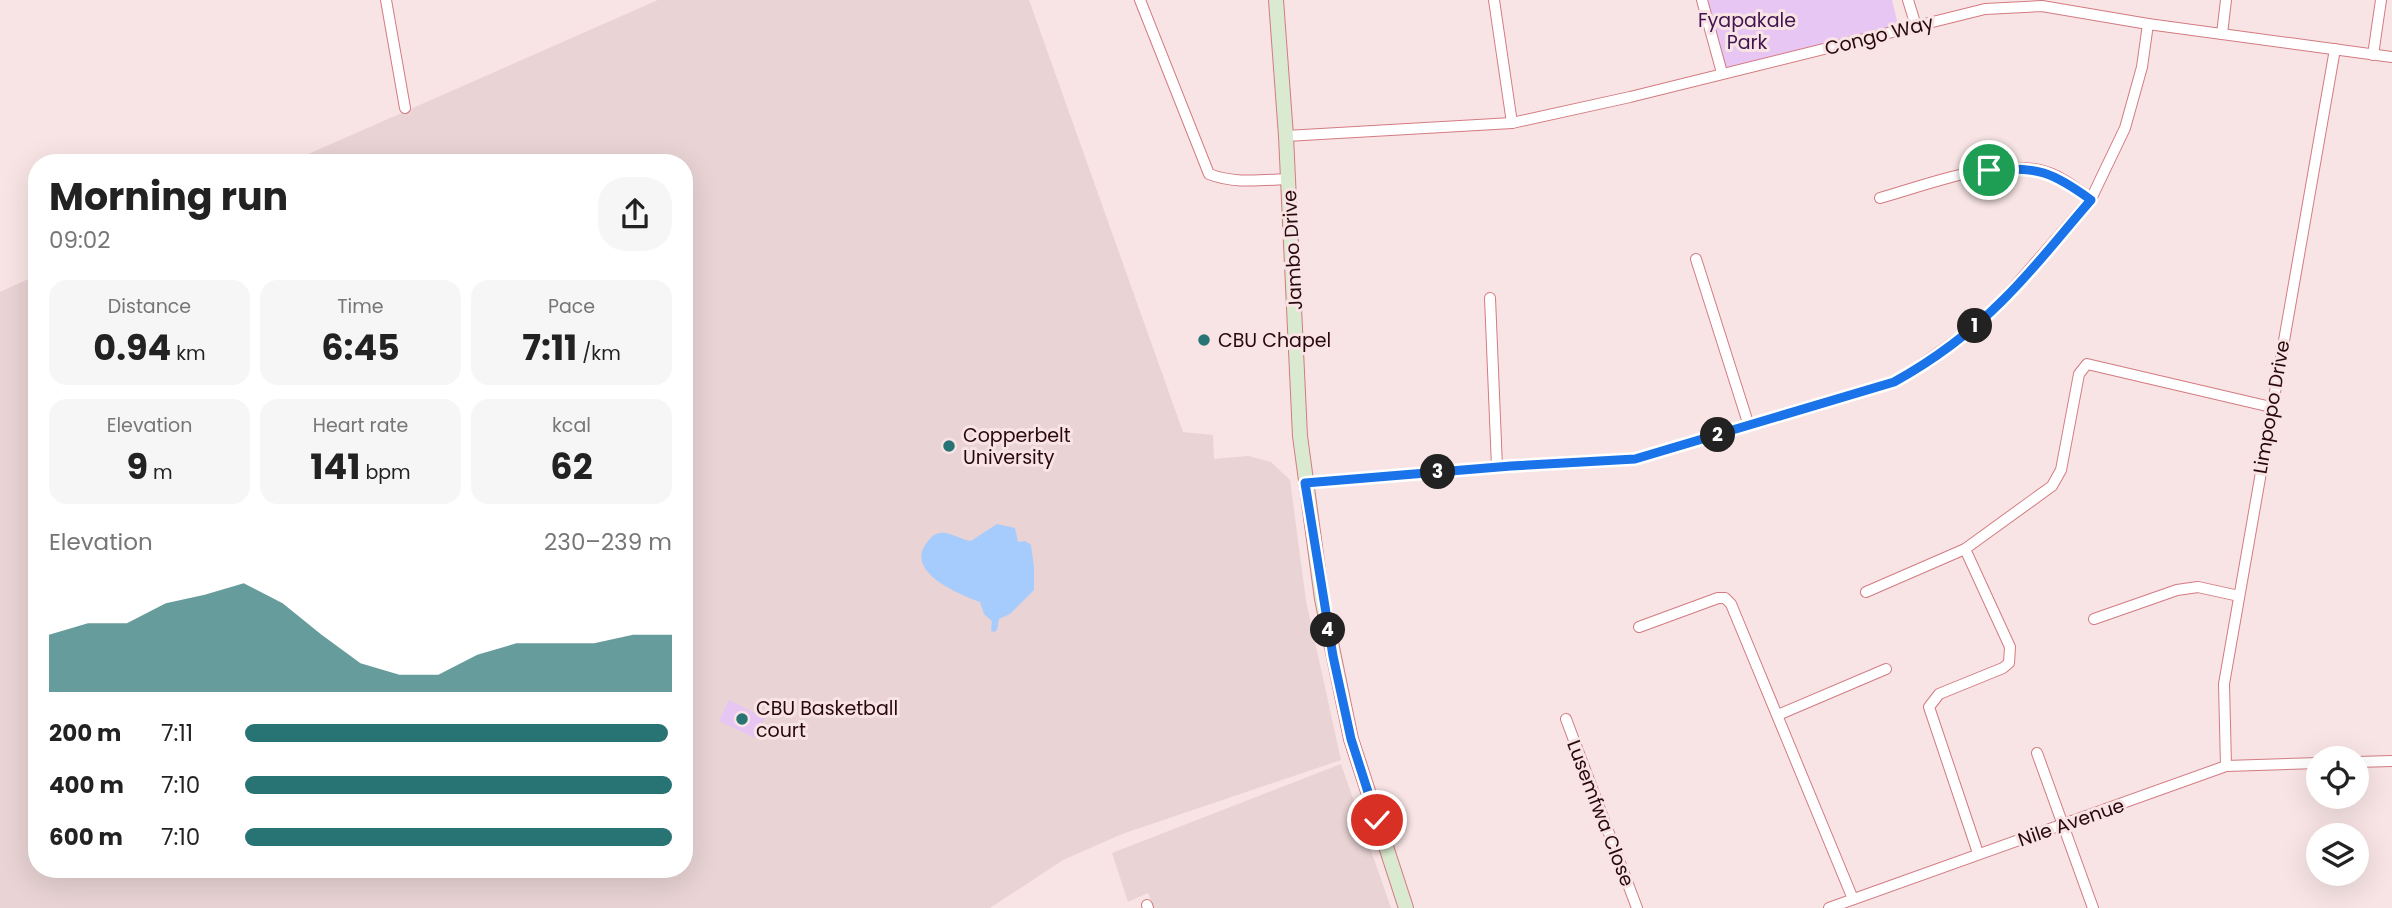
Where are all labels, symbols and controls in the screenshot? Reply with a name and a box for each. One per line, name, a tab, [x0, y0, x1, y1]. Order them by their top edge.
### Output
park label: Fyapakale Park	[1698, 7, 1796, 56]
street label: Congo Way	[1822, 9, 1937, 62]
pin	[1959, 140, 2019, 200]
icon: arrive	[1970, 151, 2008, 189]
text: Morning run	[49, 170, 288, 223]
button: share	[598, 177, 672, 251]
street label: Jambo Drive	[1276, 189, 1309, 311]
text: 09:02	[49, 224, 111, 256]
text: Distance	[108, 293, 191, 320]
text: Time	[337, 293, 384, 320]
text: Pace	[548, 293, 595, 320]
pin: 1	[1958, 308, 1993, 344]
text: 1	[1971, 312, 1978, 339]
text: 0.94	[93, 323, 171, 372]
text: 6:45	[321, 323, 400, 372]
text: 7:11	[522, 323, 577, 372]
place label: CBU Chapel	[1218, 327, 1331, 354]
marker: CBU Chapel	[1196, 332, 1212, 348]
street label: Limpopo Drive	[2246, 338, 2297, 476]
text: km	[171, 340, 206, 367]
text: /km	[577, 340, 621, 367]
text: Elevation	[107, 412, 192, 439]
text: Heart rate	[313, 412, 408, 439]
text: kcal	[552, 412, 591, 439]
pin: 2	[1700, 418, 1736, 452]
text: 2	[1712, 421, 1723, 448]
place label: Copperbelt University	[963, 422, 1071, 471]
marker: Copperbelt University	[941, 438, 957, 454]
text: 9	[126, 442, 148, 491]
text: 141	[310, 442, 360, 491]
text: 62	[550, 442, 593, 491]
pin: 3	[1420, 454, 1456, 490]
text: 3	[1432, 458, 1443, 485]
text: m	[148, 459, 173, 486]
text: bpm	[360, 459, 411, 486]
text: Elevation	[49, 526, 153, 558]
text: 230–239 m	[544, 526, 672, 558]
pin: 4	[1310, 612, 1346, 648]
text: 4	[1321, 616, 1334, 643]
place label: CBU Basketball court	[756, 695, 898, 744]
marker: CBU Basketball court	[734, 711, 750, 727]
text: 200 m	[49, 717, 121, 749]
text: 7:11	[161, 717, 193, 749]
street label: Lusemfwa Close	[1560, 736, 1641, 890]
map controls	[2306, 746, 2369, 886]
button: locate	[2306, 746, 2369, 809]
text: 400 m	[49, 769, 124, 801]
text: 7:10	[161, 769, 200, 801]
pin	[1347, 790, 1407, 850]
street label: Nile Avenue	[2014, 792, 2128, 853]
icon: check	[1358, 801, 1396, 839]
text: 600 m	[49, 821, 123, 853]
text: 7:10	[161, 821, 200, 853]
button: layers	[2306, 823, 2369, 886]

